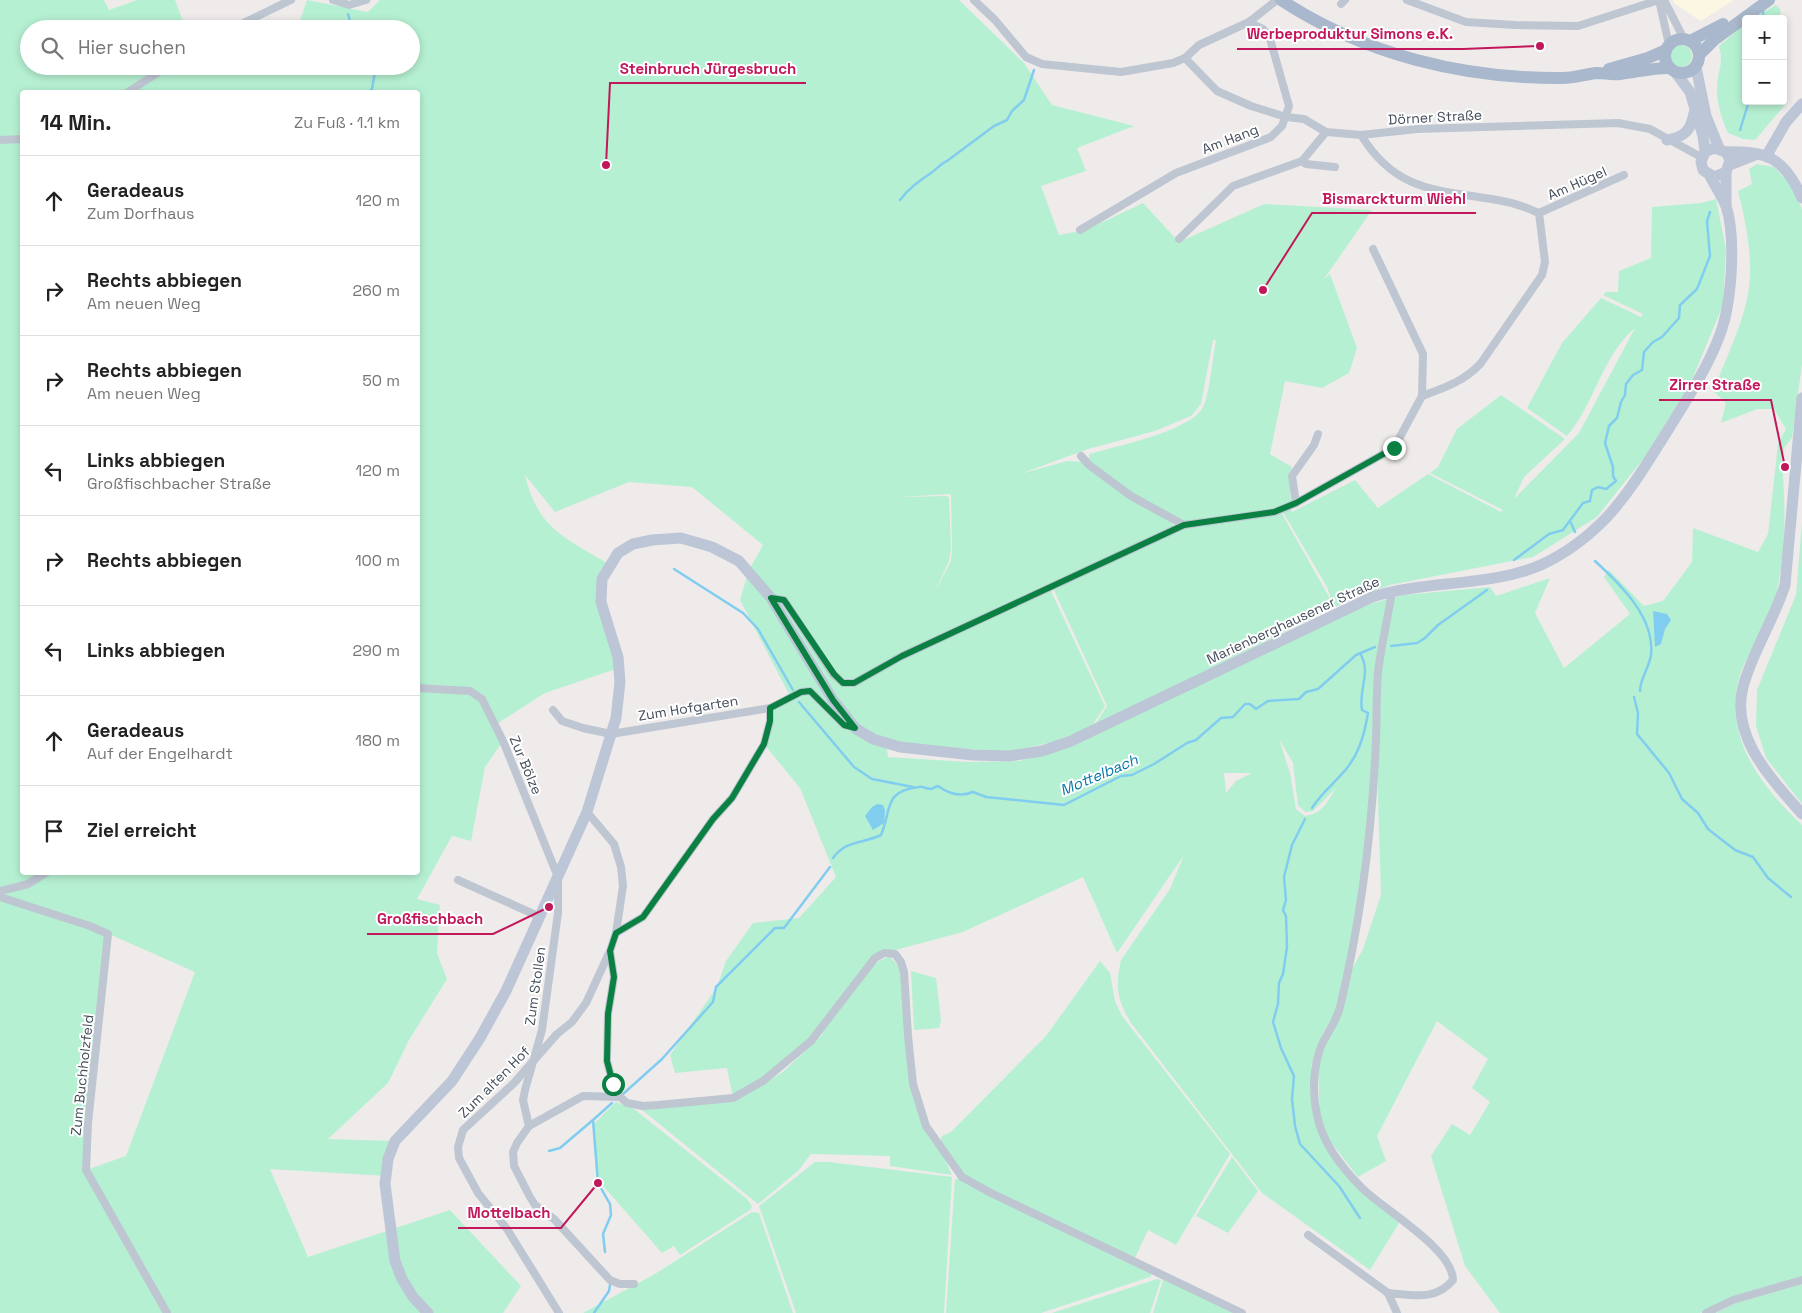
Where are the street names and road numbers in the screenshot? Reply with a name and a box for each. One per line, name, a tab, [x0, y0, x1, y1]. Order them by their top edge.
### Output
street label: Dörner Straße	[1388, 106, 1482, 128]
street label: Am Hang	[1199, 120, 1261, 158]
street label: Am Hügel	[1545, 162, 1609, 204]
street label: Marienberghausener Straße	[1204, 572, 1382, 668]
street label: Zum Hofgarten	[637, 691, 739, 725]
street label: Zur Bölze	[506, 733, 546, 797]
street label: Zum Stollen	[521, 945, 549, 1027]
street label: Zum Buchholzfeld	[67, 1014, 97, 1136]
street label: Zum alten Hof	[454, 1042, 534, 1122]

